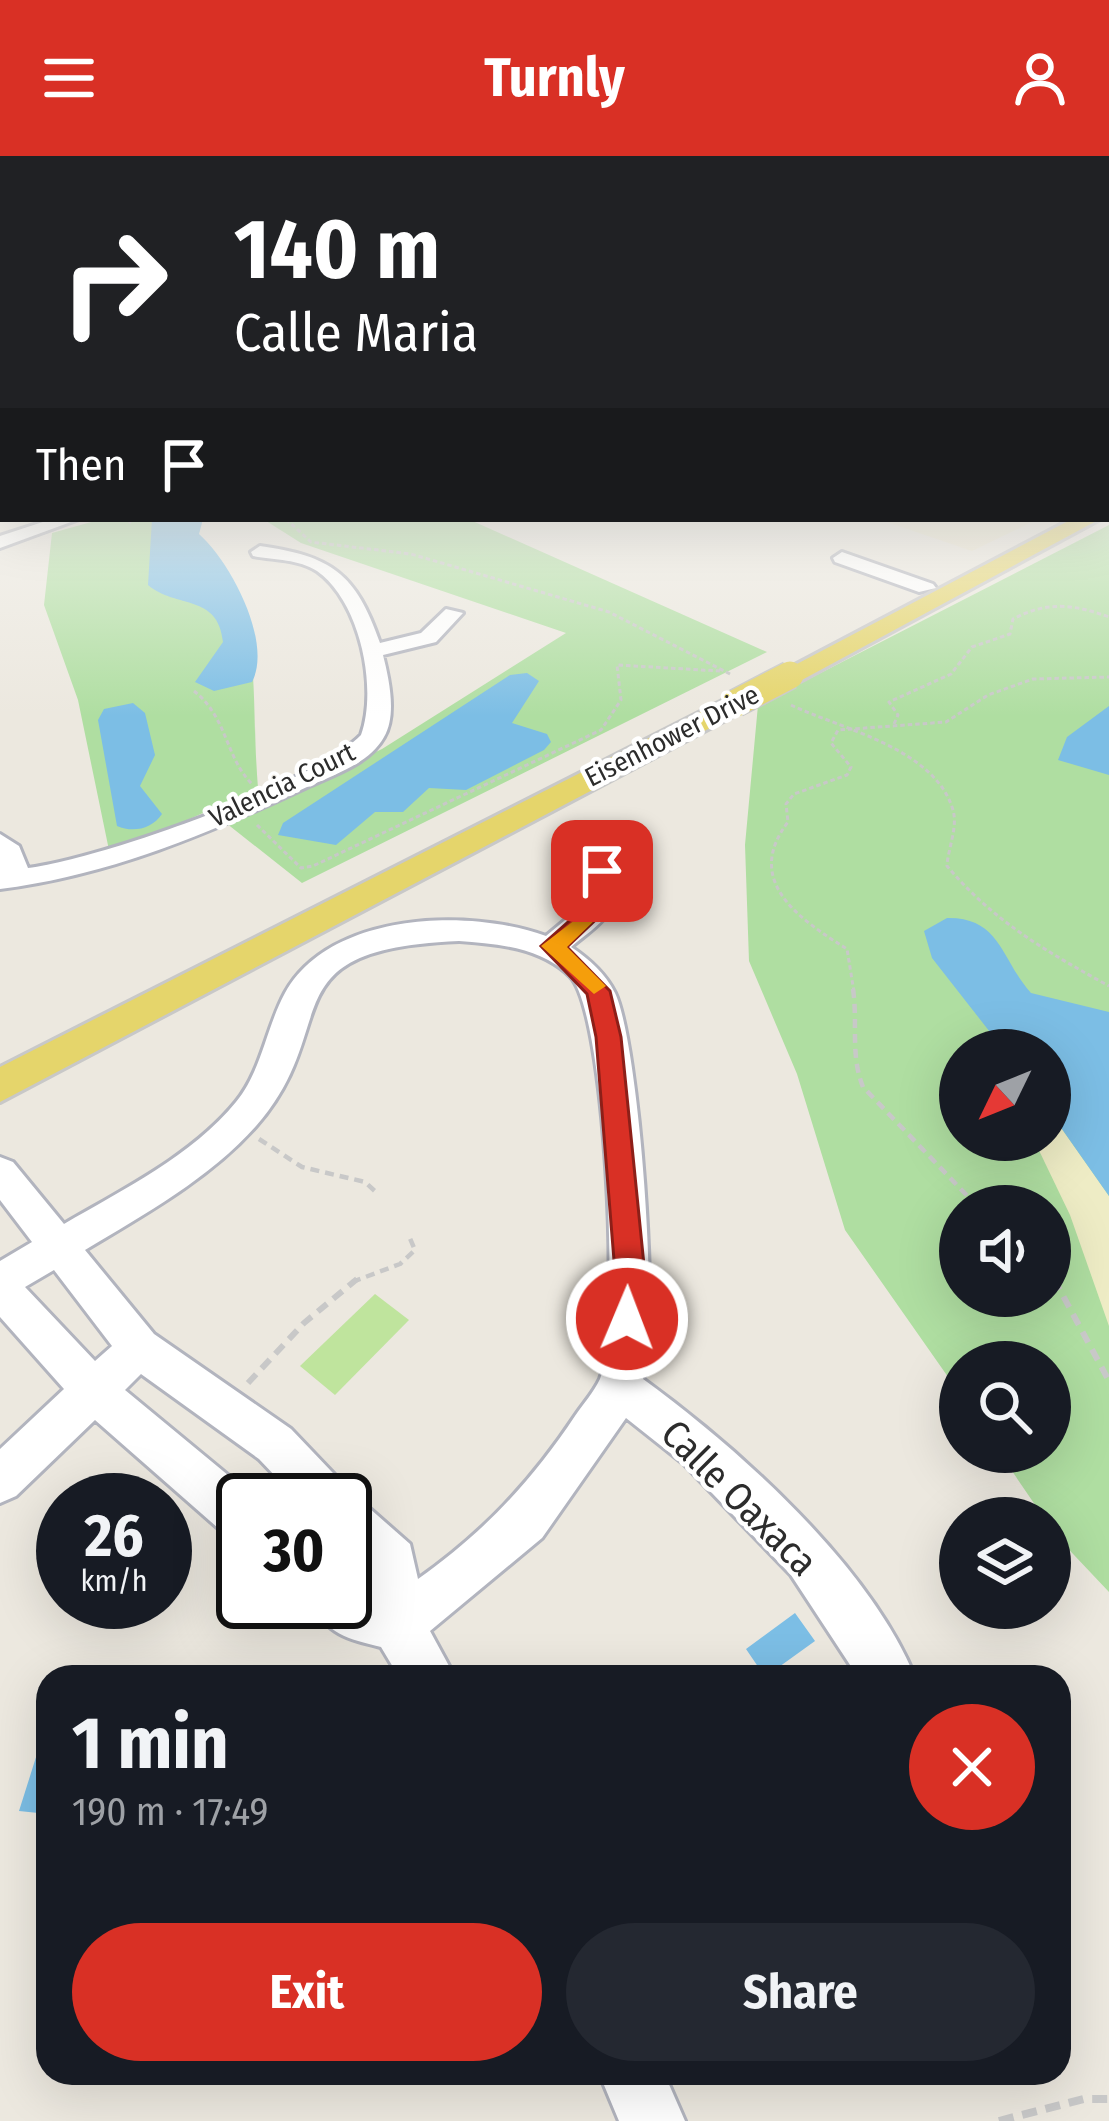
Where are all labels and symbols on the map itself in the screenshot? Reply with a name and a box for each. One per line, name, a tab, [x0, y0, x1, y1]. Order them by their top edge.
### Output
street label: Eisenhower Drive	[580, 678, 764, 794]
street label: Valencia Court	[204, 736, 360, 834]
pin	[551, 820, 653, 922]
north arrow	[939, 1029, 1071, 1161]
position arrow	[564, 1256, 690, 1382]
street label: Calle Oaxaca	[652, 1411, 826, 1585]
speed limit sign: 30	[216, 1473, 372, 1629]

